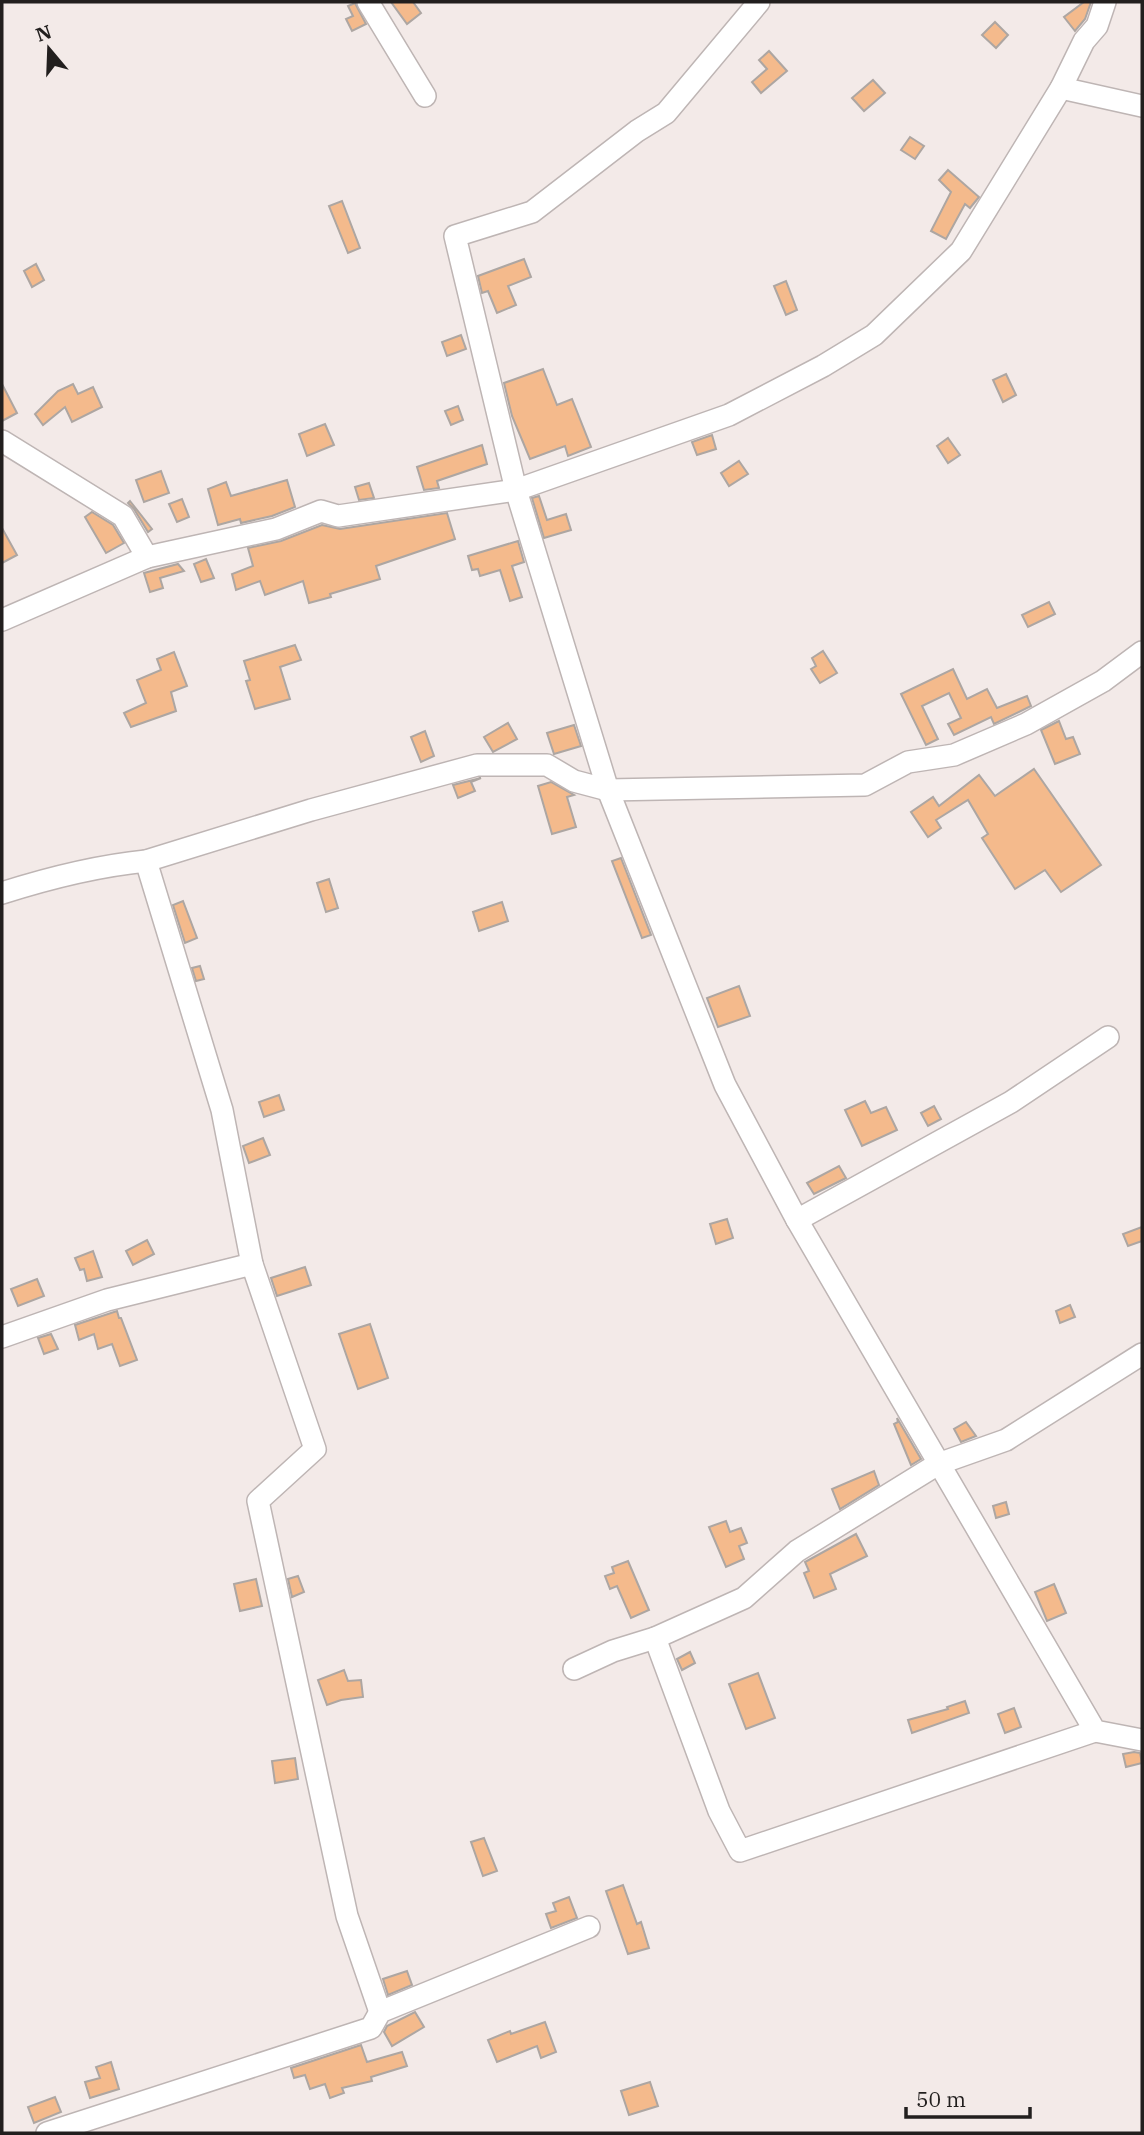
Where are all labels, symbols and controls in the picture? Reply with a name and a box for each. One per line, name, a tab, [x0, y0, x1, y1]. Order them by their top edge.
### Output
north arrow	[14, 14, 84, 84]
text: N	[32, 19, 54, 47]
scale bar	[906, 2076, 1030, 2120]
text: 50 m	[916, 2085, 966, 2113]

